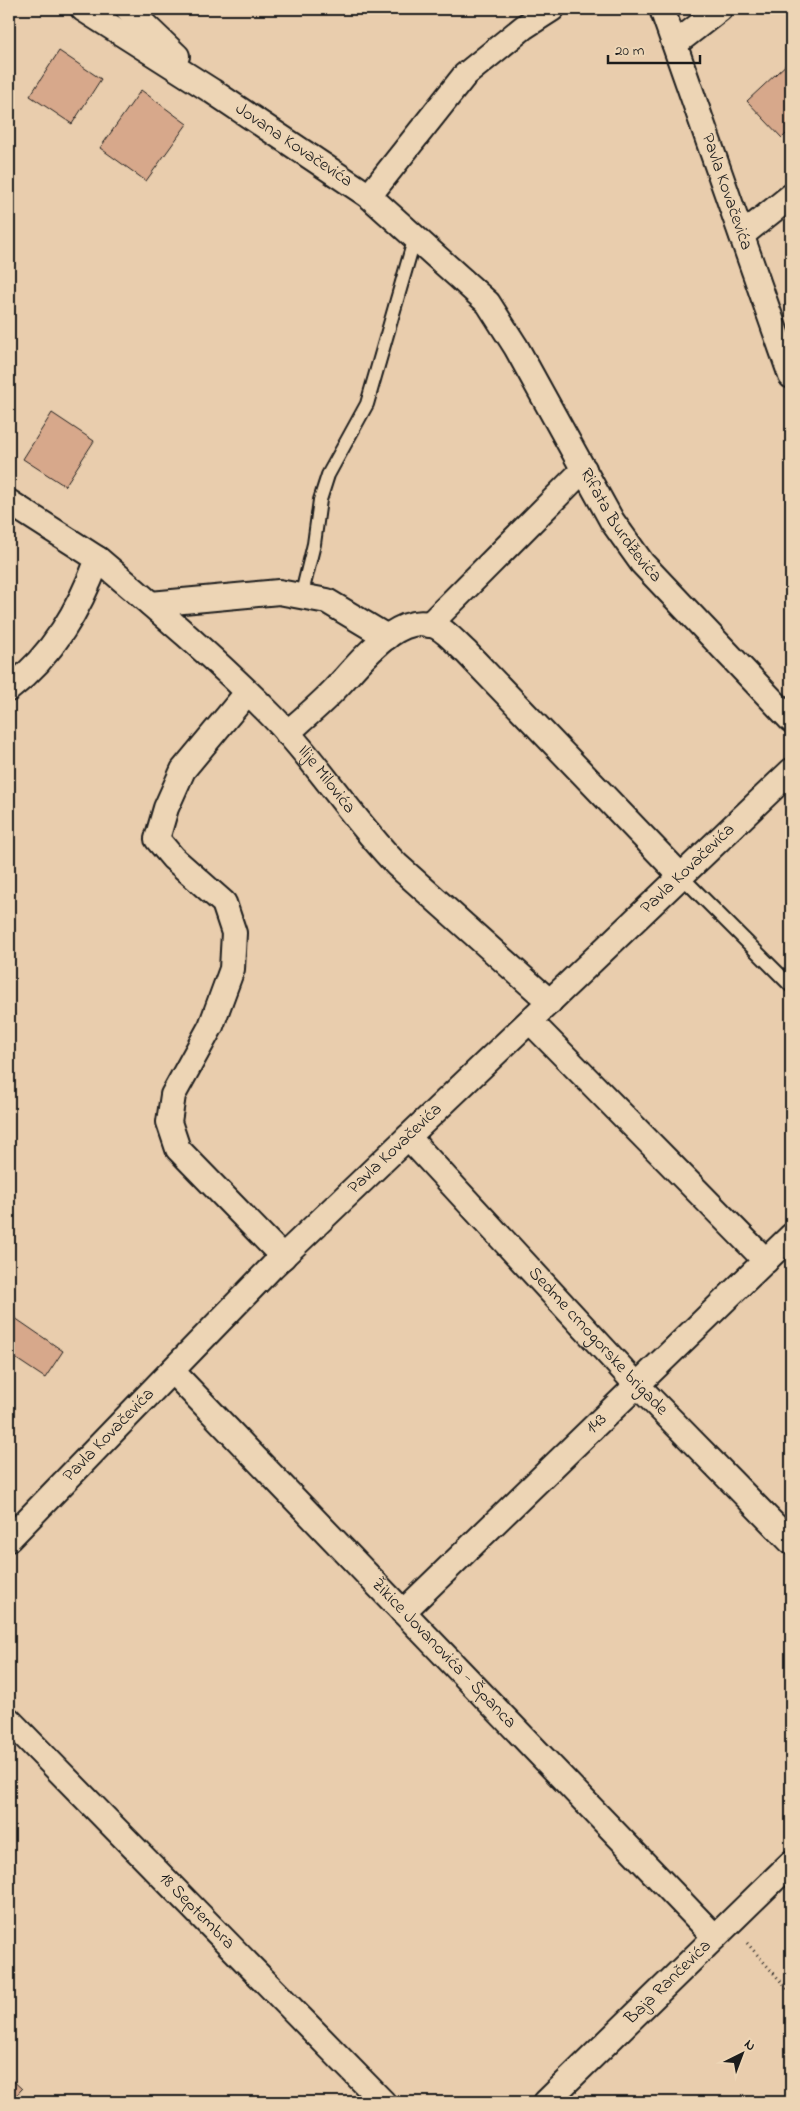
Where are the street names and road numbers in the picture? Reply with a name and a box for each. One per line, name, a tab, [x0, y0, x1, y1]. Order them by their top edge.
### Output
street label: Jovana Kovačevića	[230, 97, 358, 194]
street label: Pavla Kovačevića	[694, 130, 759, 254]
street label: Rifata Burdževića	[572, 464, 668, 589]
street label: Ilije Milovića	[291, 740, 361, 820]
street label: Pavla Kovačevića	[635, 818, 741, 921]
street label: Pavla Kovačevića	[342, 1098, 448, 1201]
street label: Sedme crnogorske brigade	[521, 1261, 674, 1423]
street label: Pavla Kovačevića	[57, 1383, 161, 1488]
street label: 143	[580, 1408, 613, 1441]
street label: Žikice Jovanovića - Španca	[365, 1573, 522, 1735]
street label: 18 Septembra	[152, 1867, 241, 1956]
street label: Baja Rančevića	[618, 1934, 718, 2032]

